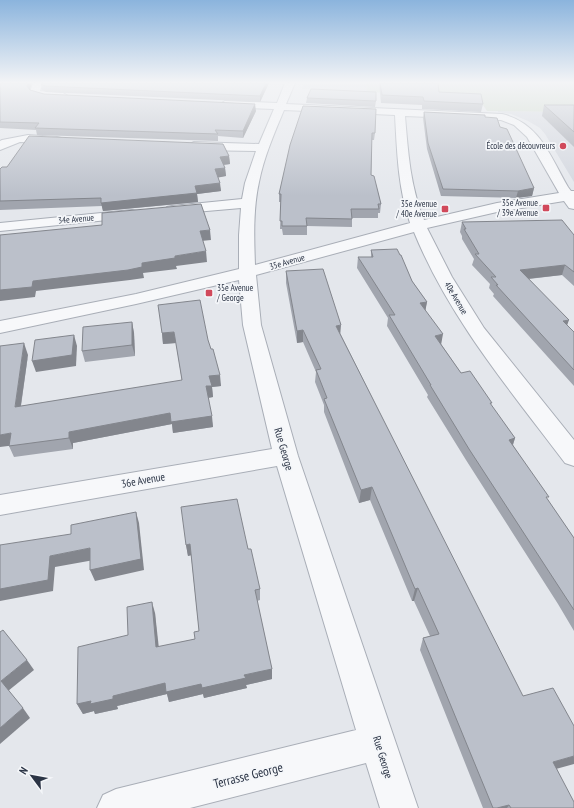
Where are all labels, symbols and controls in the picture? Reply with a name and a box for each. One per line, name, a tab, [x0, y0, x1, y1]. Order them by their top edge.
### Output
place label: École des découvreurs	[486, 140, 555, 151]
marker: École des découvreurs	[558, 141, 568, 151]
place label: 35e Avenue / 39e Avenue	[496, 197, 538, 218]
place label: 35e Avenue / 40e Avenue	[395, 198, 437, 219]
marker: 35e Avenue / 39e Avenue	[541, 203, 551, 213]
marker: 35e Avenue / 40e Avenue	[440, 204, 450, 214]
street label: 34e Avenue	[57, 211, 95, 226]
street label: 35e Avenue	[268, 251, 306, 272]
street label: 40e Avenue	[442, 279, 471, 316]
place label: 35e Avenue / George	[216, 282, 254, 303]
marker: 35e Avenue / George	[204, 288, 214, 298]
street label: Rue George	[271, 426, 297, 472]
street label: 36e Avenue	[120, 469, 166, 491]
street label: Rue George	[370, 734, 396, 780]
north arrow	[12, 756, 52, 796]
street label: Terrasse George	[212, 759, 285, 792]
text: N	[16, 764, 31, 777]

